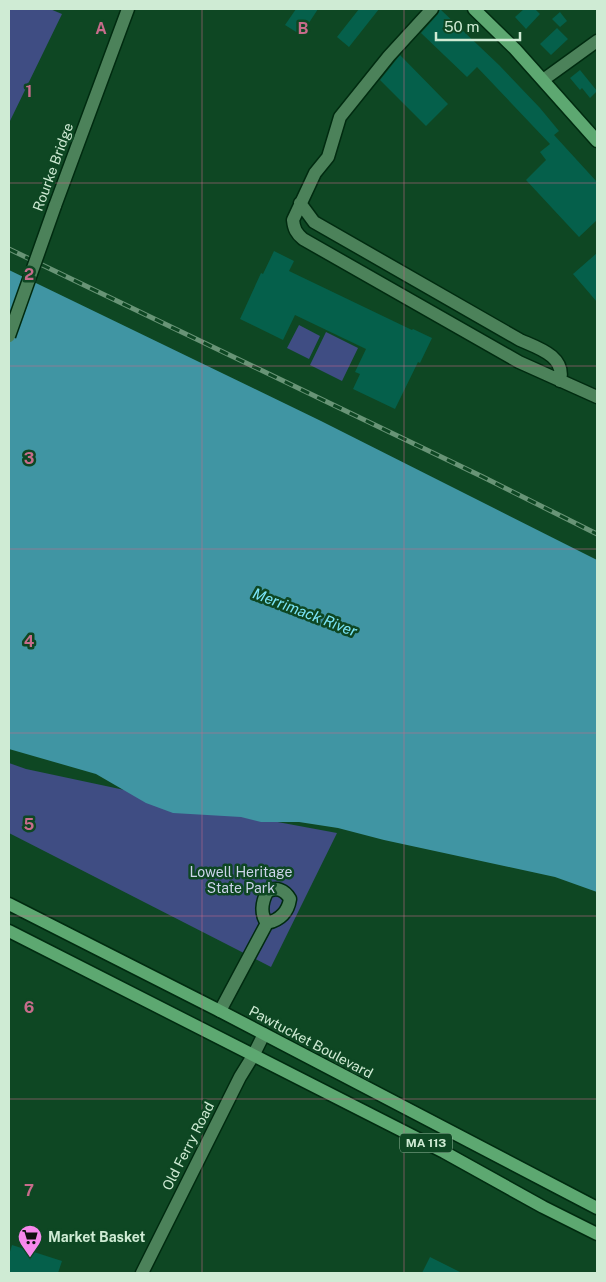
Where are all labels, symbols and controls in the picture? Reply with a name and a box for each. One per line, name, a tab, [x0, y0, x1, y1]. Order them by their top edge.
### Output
scale bar	[436, 10, 520, 42]
text: 50 m	[444, 18, 479, 35]
text: A	[95, 19, 107, 38]
text: B	[298, 19, 309, 38]
text: 1	[26, 82, 32, 101]
street label: Rourke Bridge	[30, 121, 76, 213]
text: 2	[24, 265, 34, 284]
text: 3	[24, 449, 34, 468]
water label: Merrimack River	[251, 584, 360, 640]
text: 4	[24, 632, 35, 651]
text: 5	[24, 815, 35, 834]
park label: Lowell Heritage State Park	[189, 864, 293, 896]
text: 6	[24, 998, 34, 1017]
street label: Pawtucket Boulevard	[246, 1003, 376, 1081]
street label: Old Ferry Road	[159, 1099, 217, 1193]
road number: MA 113	[400, 1134, 452, 1152]
text: 7	[24, 1181, 34, 1200]
supermarket icon: Market Basket	[17, 1224, 43, 1258]
place label: Market Basket	[48, 1229, 145, 1245]

